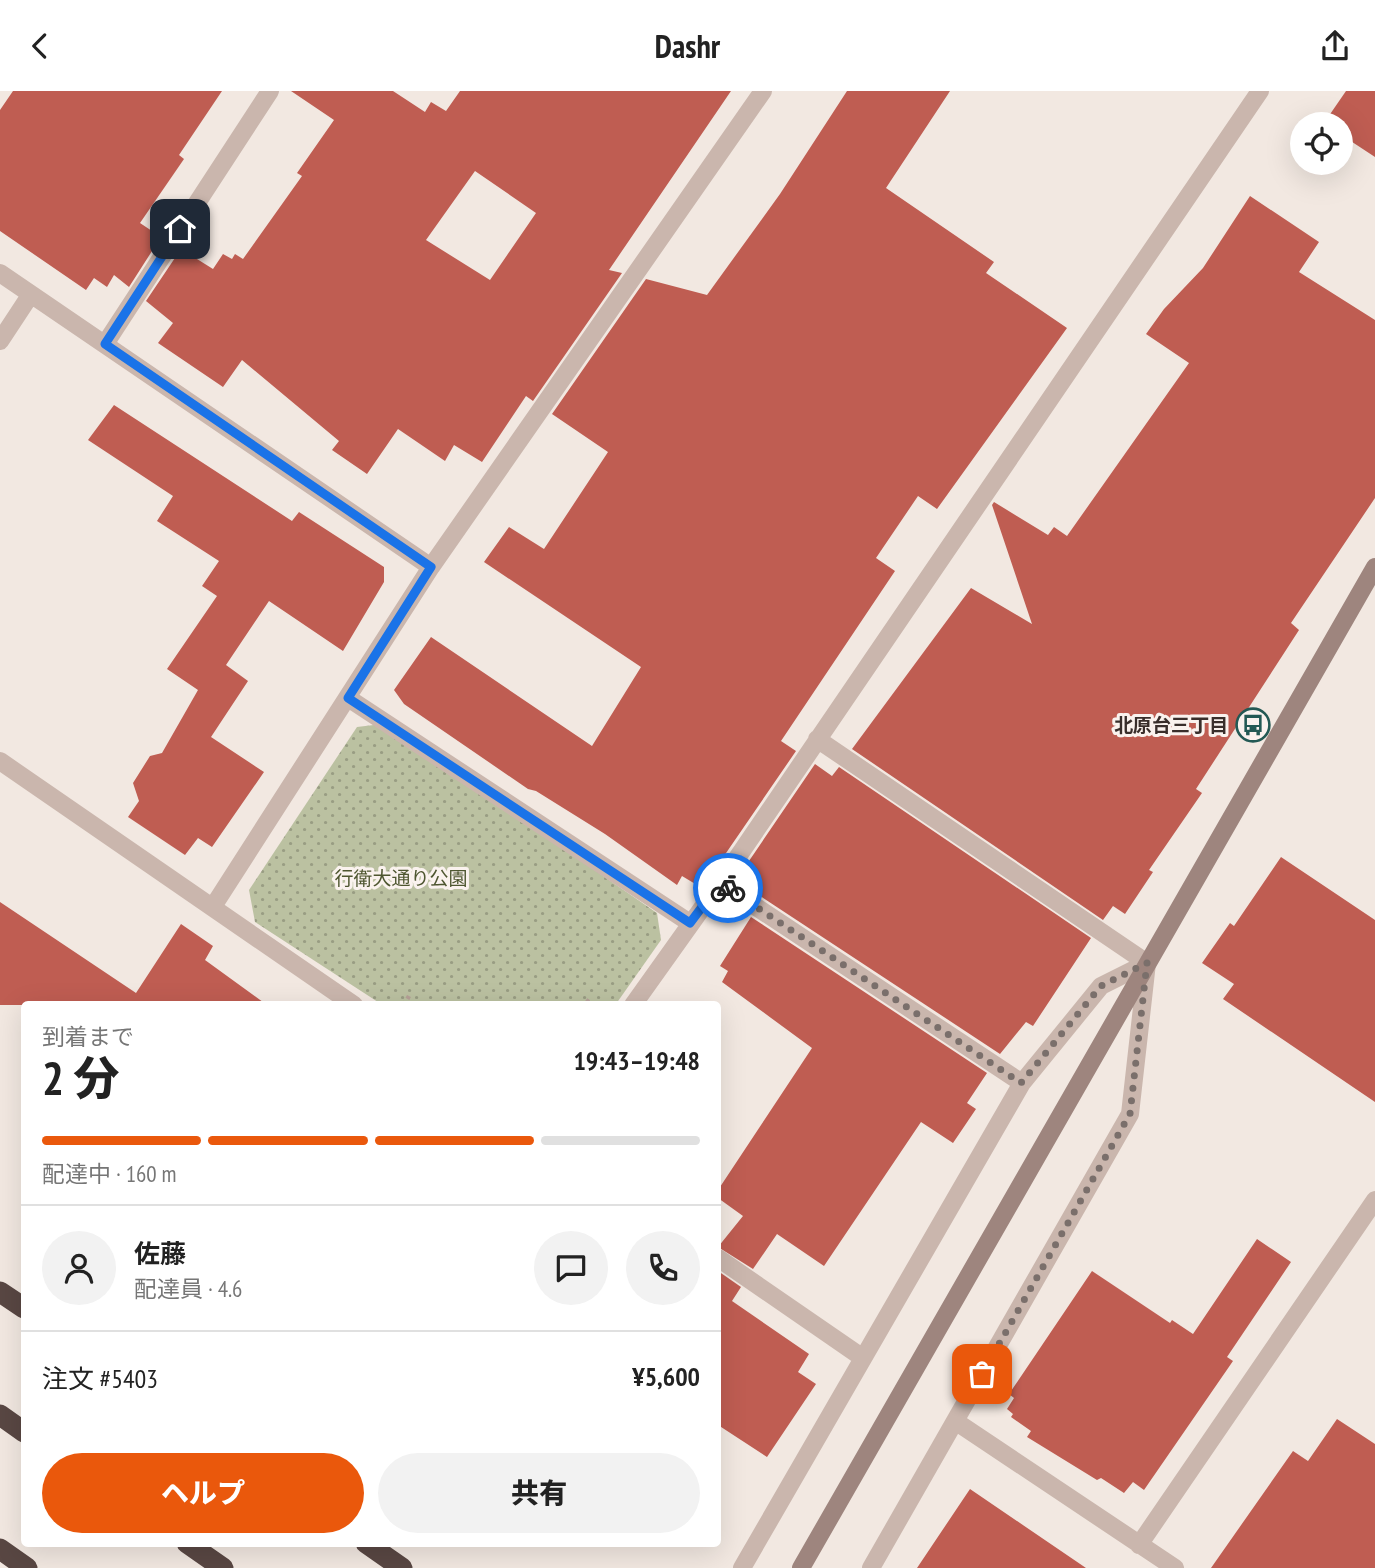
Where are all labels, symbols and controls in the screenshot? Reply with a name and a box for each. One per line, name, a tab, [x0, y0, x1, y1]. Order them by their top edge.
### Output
text: Dashr	[655, 25, 720, 67]
icon: back	[21, 27, 59, 65]
icon: share	[1316, 27, 1354, 65]
map controls	[1290, 112, 1353, 175]
button: locate	[1290, 112, 1353, 175]
pin	[150, 199, 210, 259]
icon: home	[161, 210, 199, 248]
bus stop icon: 北原台三丁目	[1234, 706, 1272, 744]
place label: 北原台三丁目	[1114, 713, 1228, 737]
courier	[693, 853, 763, 923]
park label: 行衛大通り公園	[334, 866, 468, 890]
icon: bike	[709, 869, 747, 907]
text: 到着まで	[42, 1022, 134, 1051]
text: 19:43–19:48	[573, 1044, 700, 1077]
text: 2 分	[42, 1048, 119, 1108]
text: 配達中 · 160 m	[42, 1159, 177, 1188]
button: person	[42, 1231, 116, 1305]
button: chat	[534, 1231, 608, 1305]
button: phone	[626, 1231, 700, 1305]
text: 佐藤	[134, 1237, 186, 1270]
text: 配達員 · 4.6	[134, 1274, 242, 1303]
pin	[952, 1344, 1012, 1404]
icon: bag	[963, 1355, 1001, 1393]
text: ¥5,600	[632, 1360, 700, 1393]
text: 注文 #5403	[42, 1362, 158, 1395]
button: ヘルプ	[42, 1453, 364, 1533]
button: 共有	[378, 1453, 700, 1533]

